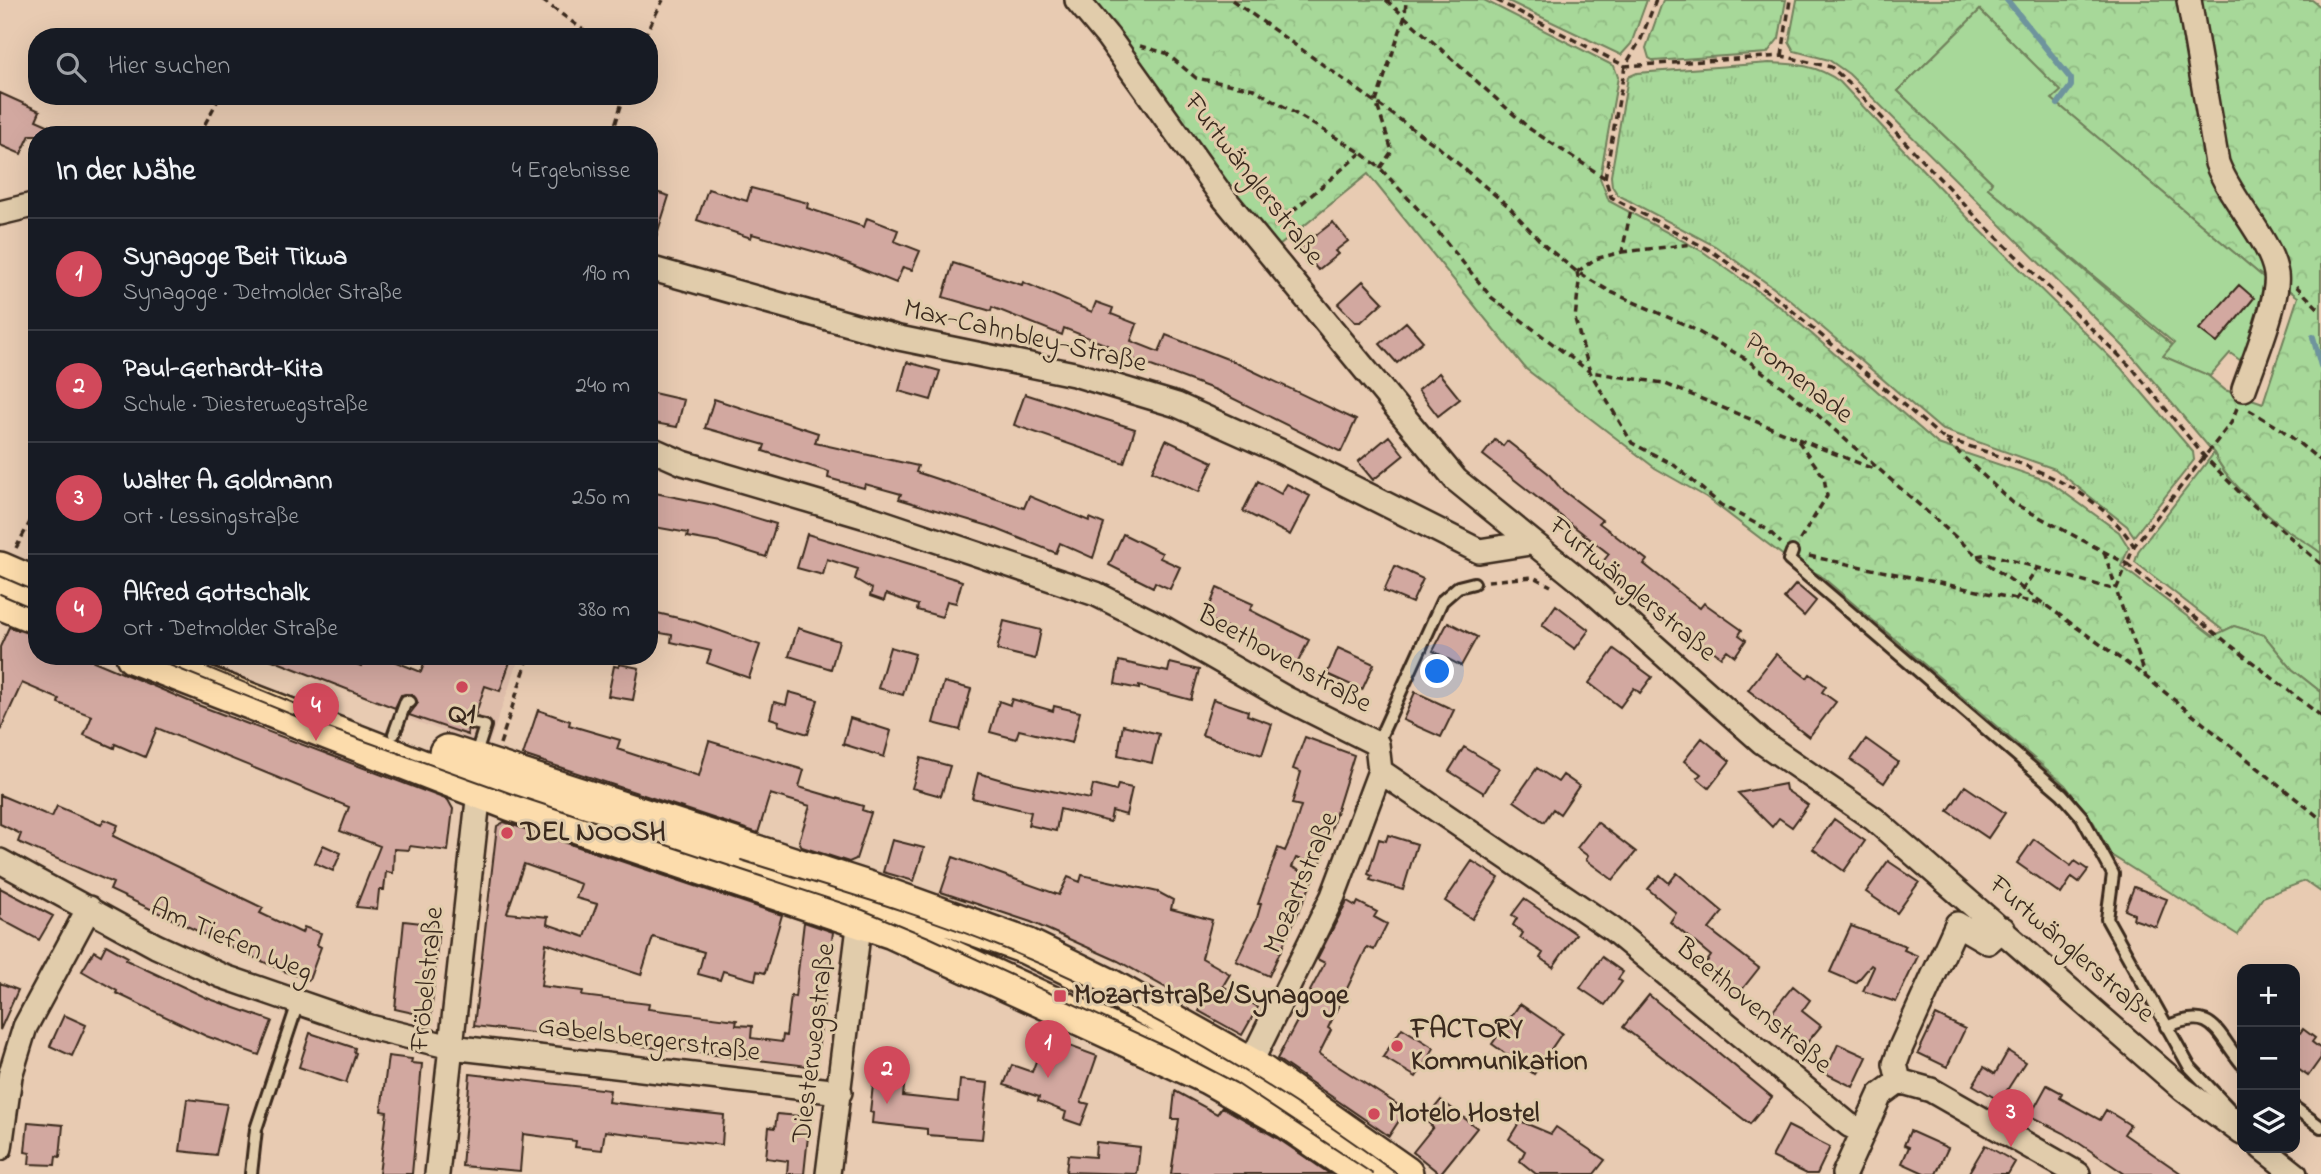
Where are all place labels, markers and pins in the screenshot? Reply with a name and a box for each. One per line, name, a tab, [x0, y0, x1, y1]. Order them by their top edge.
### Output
marker: Q1	[454, 679, 470, 695]
pin: 4	[293, 683, 339, 741]
place label: Q1	[449, 695, 476, 736]
place label: DEL NOOSH	[519, 813, 666, 854]
marker: DEL NOOSH	[499, 825, 515, 841]
place label: Mozartstraße/Synagoge	[1074, 976, 1350, 1018]
marker: Mozartstraße/Synagoge	[1052, 988, 1068, 1004]
place label: FACTORY Kommunikation	[1409, 1010, 1588, 1083]
pin: 1	[1025, 1020, 1071, 1078]
marker: FACTORY Kommunikation	[1389, 1038, 1405, 1054]
pin: 2	[864, 1046, 910, 1104]
pin: 3	[1988, 1089, 2034, 1147]
place label: Motelo Hostel	[1388, 1094, 1540, 1135]
marker: Motelo Hostel	[1366, 1106, 1382, 1122]

